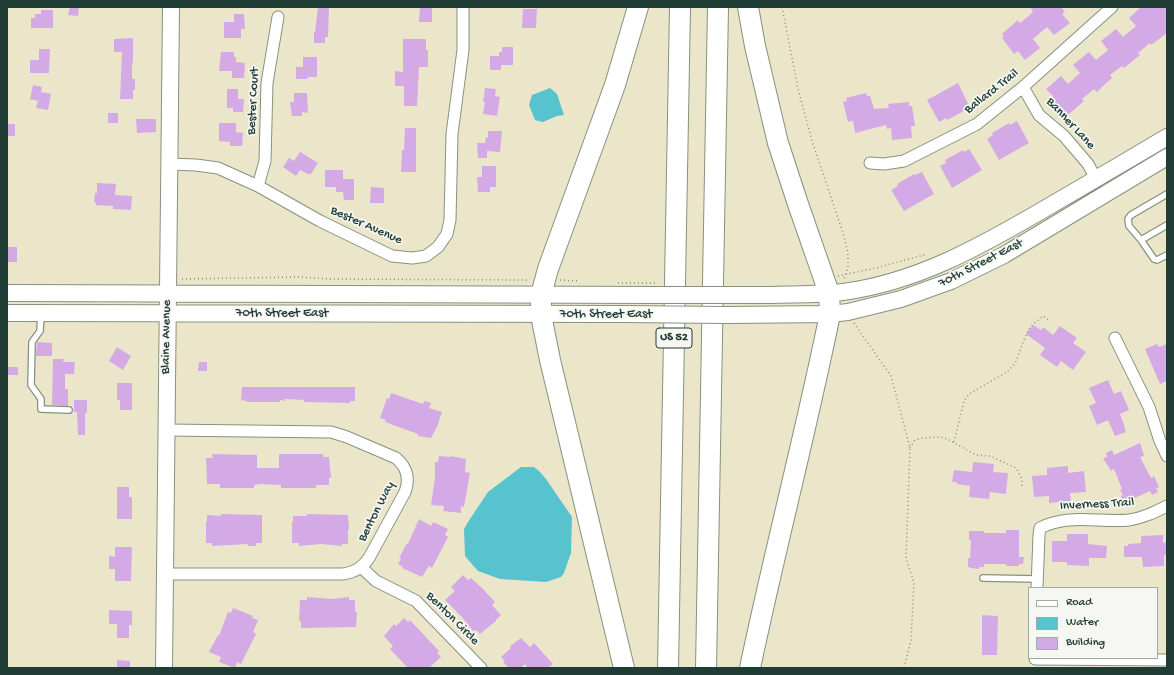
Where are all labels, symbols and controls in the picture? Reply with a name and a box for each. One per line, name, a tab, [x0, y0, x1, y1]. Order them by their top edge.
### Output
street label: Ballard Trail	[962, 66, 1022, 118]
street label: Bester Court	[244, 67, 264, 135]
street label: Banner Lane	[1042, 95, 1098, 153]
street label: Bester Avenue	[328, 203, 404, 249]
street label: 70th Street East	[936, 236, 1026, 292]
street label: Blaine Avenue	[159, 300, 175, 374]
street label: 70th Street East	[236, 306, 328, 322]
street label: 70th Street East	[560, 307, 652, 323]
road number: US 52	[656, 328, 692, 348]
street label: Benton Way	[355, 479, 399, 545]
street label: Inverness Trail	[1059, 495, 1135, 515]
legend	[1028, 587, 1158, 659]
street label: Benton Circle	[422, 589, 482, 649]
text: Road	[1066, 596, 1092, 610]
text: Water	[1066, 616, 1098, 630]
text: Building	[1066, 636, 1105, 650]

